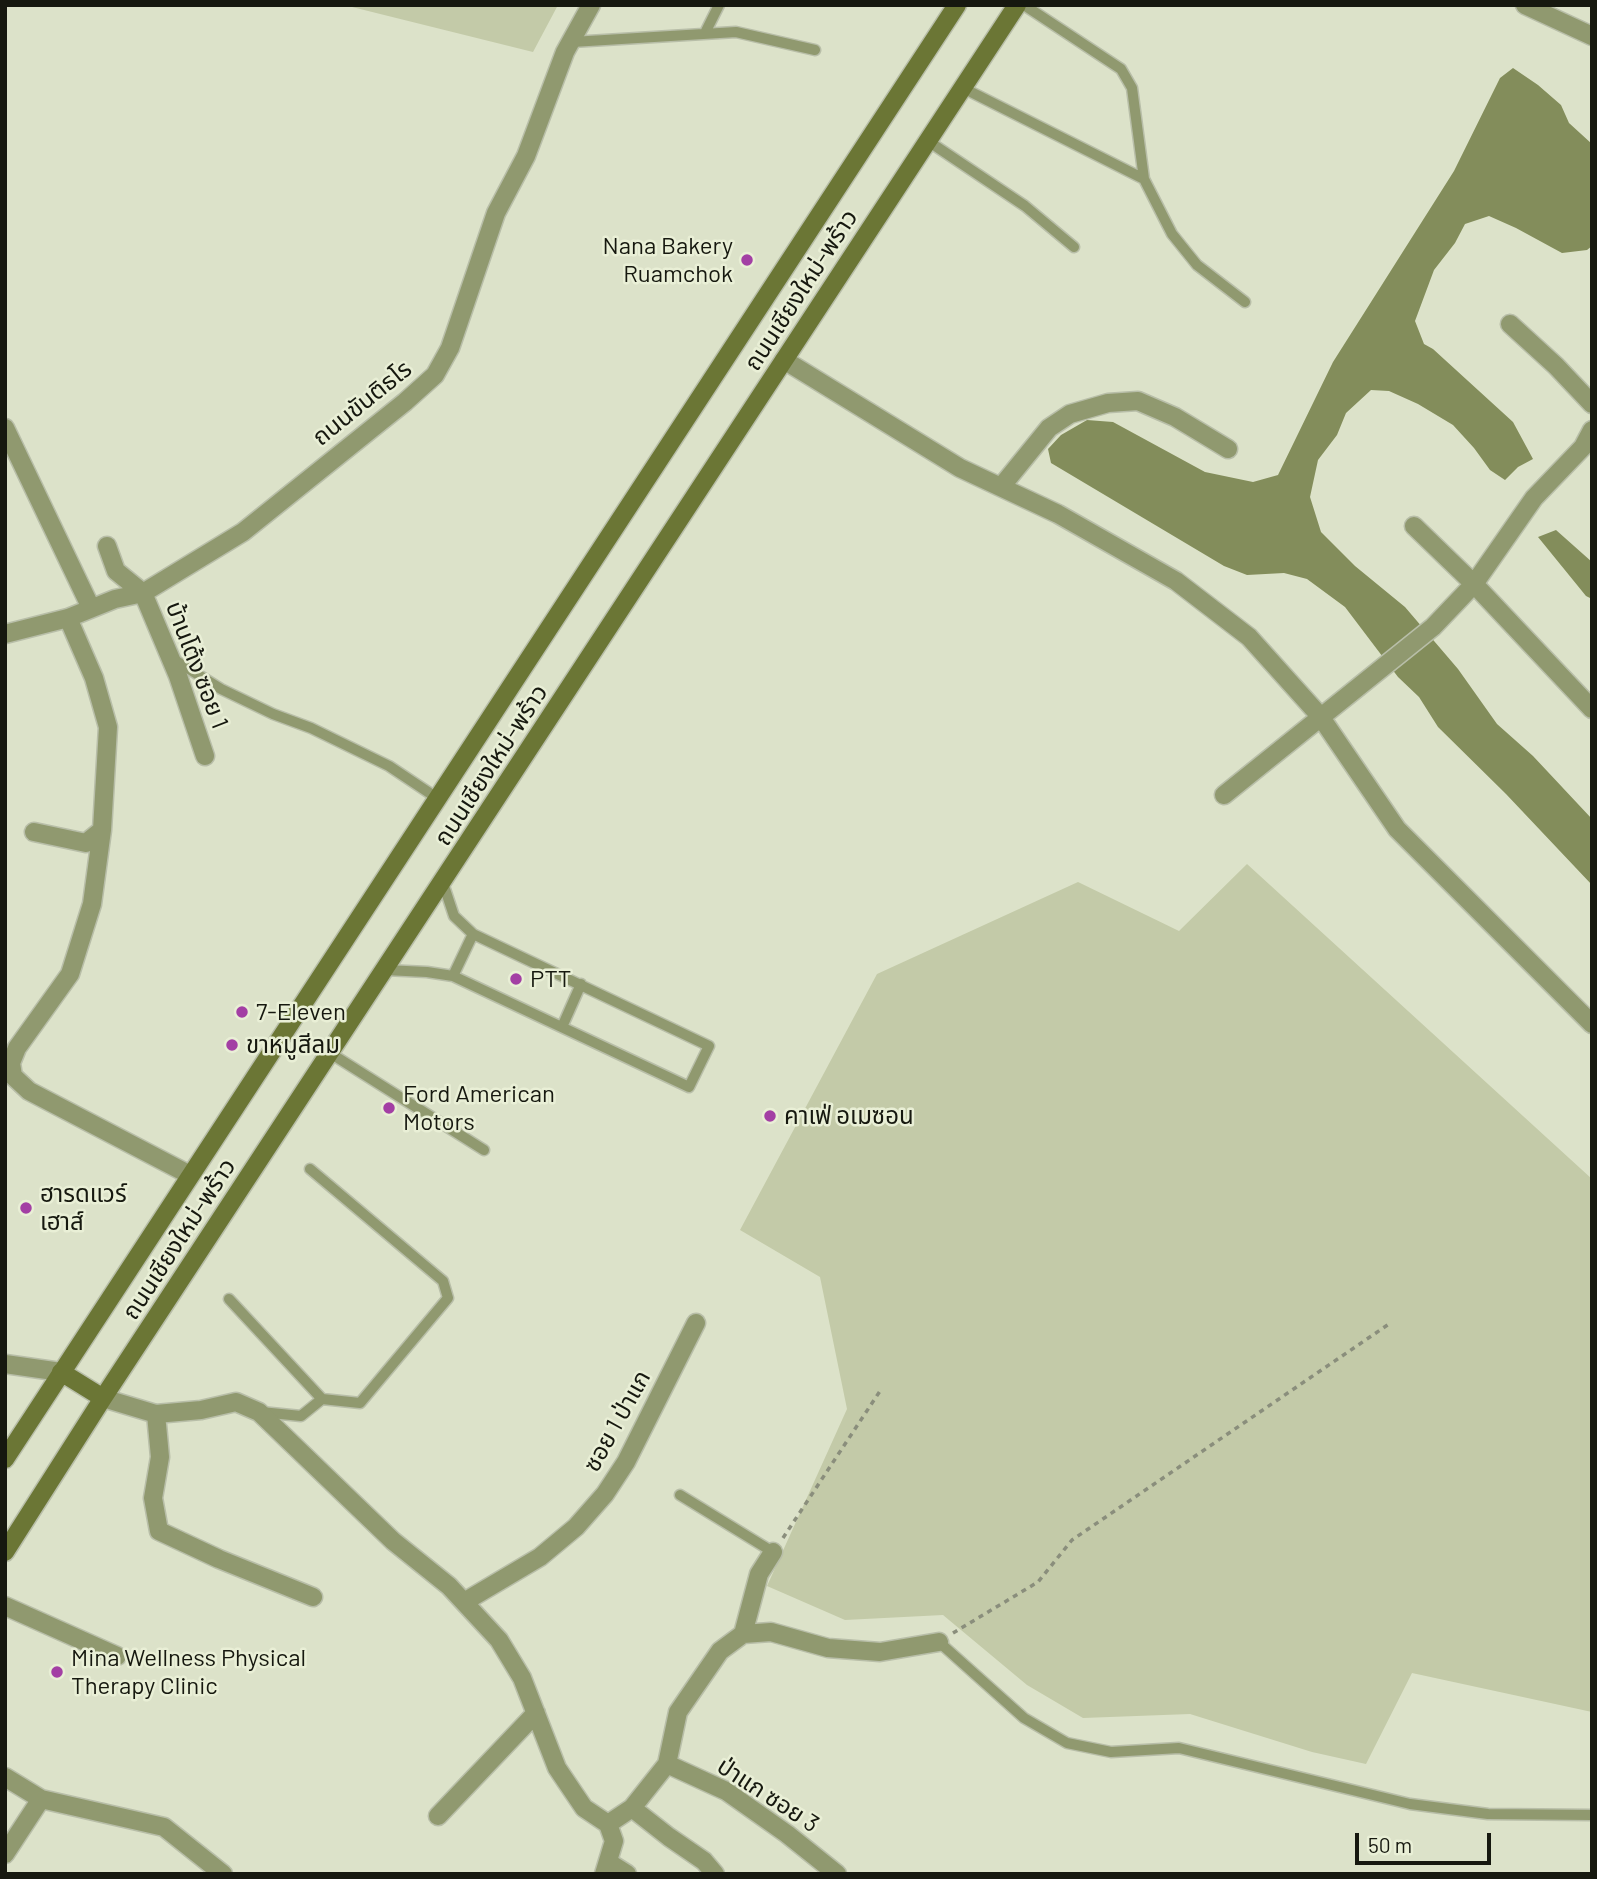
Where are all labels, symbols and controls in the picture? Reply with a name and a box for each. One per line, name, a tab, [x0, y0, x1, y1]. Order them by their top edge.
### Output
street label: ถนนเชียงใหม่-พร้าว	[738, 204, 864, 376]
place label: Nana Bakery Ruamchok	[603, 232, 733, 288]
marker: Nana Bakery Ruamchok	[739, 252, 755, 268]
street label: ถนนขันติธโร	[307, 354, 417, 452]
street label: บ้านโต้ง ซอย 1	[160, 597, 234, 733]
street label: ถนนเชียงใหม่-พร้าว	[428, 679, 554, 851]
place label: PTT	[530, 965, 572, 993]
marker: PTT	[508, 971, 524, 987]
place label: 7-Eleven	[256, 998, 346, 1026]
marker: 7-Eleven	[234, 1004, 250, 1020]
place label: ขาหมูสีลม	[246, 1031, 340, 1059]
marker: ขาหมูสีลม	[224, 1037, 240, 1053]
place label: Ford American Motors	[403, 1080, 555, 1136]
marker: Ford American Motors	[381, 1100, 397, 1116]
place label: คาเฟ่ อเมซอน	[784, 1102, 914, 1130]
marker: คาเฟ่ อเมซอน	[762, 1108, 778, 1124]
street label: ถนนเชียงใหม่-พร้าว	[116, 1153, 242, 1325]
place label: ฮารดแวร์ เฮาส์	[40, 1180, 127, 1236]
marker: ฮารดแวร์ เฮาส์	[18, 1200, 34, 1216]
street label: ซอย 1 ป่าแก	[577, 1365, 657, 1477]
place label: Mina Wellness Physical Therapy Clinic	[71, 1644, 306, 1700]
marker: Mina Wellness Physical Therapy Clinic	[49, 1664, 65, 1680]
street label: ป่าแก ซอย 3	[712, 1751, 824, 1839]
scale bar	[1359, 1820, 1496, 1864]
text: 50 m	[1368, 1832, 1412, 1857]

